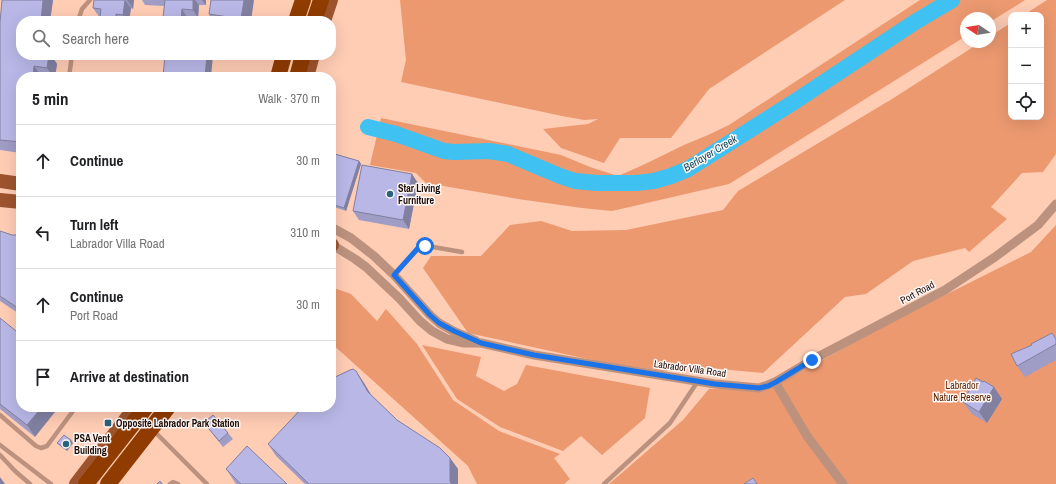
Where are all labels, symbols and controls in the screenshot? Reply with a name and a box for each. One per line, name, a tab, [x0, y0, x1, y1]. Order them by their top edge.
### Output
north arrow	[960, 12, 996, 48]
map controls	[1008, 12, 1044, 120]
button: +	[1008, 12, 1044, 48]
search box	[16, 16, 336, 60]
icon: search	[30, 27, 52, 49]
text: Search here	[62, 28, 129, 49]
button: −	[1008, 48, 1044, 84]
button: locate	[1008, 84, 1044, 120]
text: 5 min	[32, 87, 68, 110]
text: Walk · 370 m	[258, 90, 320, 107]
water label: Berlayer Creek	[681, 131, 740, 174]
icon: ahead	[32, 150, 54, 172]
text: Continue	[70, 150, 123, 171]
text: 30 m	[296, 152, 320, 169]
place label: Star Living Furniture	[398, 182, 440, 207]
marker: Star Living Furniture	[385, 189, 395, 199]
text: Turn left	[70, 214, 118, 235]
icon: left	[32, 222, 54, 244]
text: 310 m	[290, 224, 320, 241]
text: Labrador Villa Road	[70, 235, 165, 252]
route start	[416, 237, 434, 255]
street label: Port Road	[898, 278, 937, 307]
text: Continue	[70, 286, 123, 307]
icon: ahead	[32, 294, 54, 316]
text: 30 m	[296, 296, 320, 313]
text: Port Road	[70, 307, 118, 324]
route end	[803, 351, 821, 369]
street label: Labrador Villa Road	[653, 357, 727, 380]
icon: arrive	[32, 366, 54, 388]
text: Arrive at destination	[70, 366, 189, 387]
park label: Labrador Nature Reserve	[933, 379, 991, 404]
place label: Opposite Labrador Park Station	[116, 417, 240, 430]
marker: Opposite Labrador Park Station	[103, 418, 113, 428]
place label: PSA Vent Building	[74, 432, 110, 457]
marker: PSA Vent Building	[61, 439, 71, 449]

